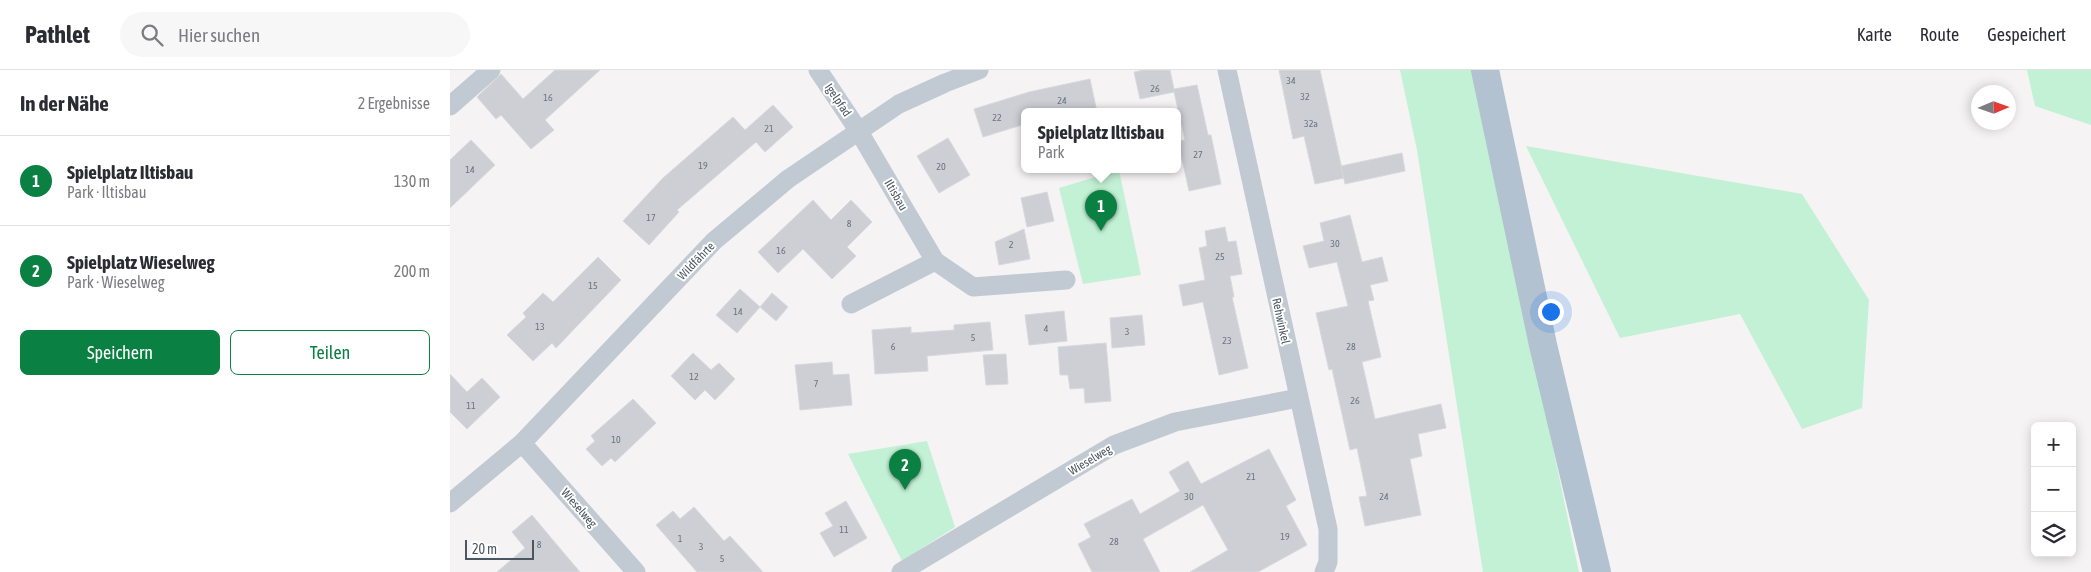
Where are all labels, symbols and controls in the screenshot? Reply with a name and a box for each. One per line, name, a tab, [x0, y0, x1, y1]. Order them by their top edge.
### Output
search box	[120, 12, 470, 57]
text: Pathlet	[25, 21, 90, 48]
icon: search	[138, 21, 166, 49]
text: Hier suchen	[178, 24, 260, 46]
text: Karte	[1857, 24, 1892, 45]
text: Route	[1920, 24, 1959, 45]
text: Gespeichert	[1987, 24, 2066, 45]
house number: 34	[1286, 75, 1296, 86]
street label: Igelpfad	[822, 81, 854, 119]
house number: 26	[1150, 83, 1160, 94]
north arrow	[1971, 85, 2016, 130]
text: In der Nähe	[20, 91, 109, 115]
house number: 32	[1300, 91, 1310, 102]
house number: 16	[543, 92, 553, 103]
text: 2 Ergebnisse	[358, 94, 430, 112]
house number: 24	[1057, 95, 1067, 106]
popup	[1021, 108, 1181, 173]
house number: 22	[992, 112, 1002, 123]
house number: 32a	[1304, 118, 1318, 129]
text: Spielplatz Iltisbau	[1038, 121, 1164, 143]
house number: 21	[764, 123, 774, 134]
text: Park	[1038, 143, 1065, 161]
house number: 27	[1193, 149, 1203, 160]
house number: 19	[698, 160, 708, 171]
text: Spielplatz Iltisbau	[67, 161, 193, 183]
house number: 20	[936, 161, 946, 172]
house number: 14	[465, 164, 475, 175]
text: 1	[32, 172, 40, 190]
text: 130 m	[394, 172, 430, 190]
street label: Iltisbau	[881, 177, 911, 213]
text: Park · Iltisbau	[67, 183, 147, 201]
pin: 1	[1085, 190, 1117, 231]
house number: 17	[646, 212, 656, 223]
house number: 8	[847, 218, 852, 229]
house number: 30	[1330, 238, 1340, 249]
street label: Wildfährte	[675, 239, 717, 283]
house number: 2	[1009, 239, 1014, 250]
house number: 16	[776, 245, 786, 256]
text: Spielplatz Wieselweg	[67, 251, 215, 273]
house number: 25	[1215, 251, 1225, 262]
text: 2	[32, 262, 40, 280]
text: 200 m	[394, 262, 430, 280]
text: Park · Wieselweg	[67, 273, 165, 291]
house number: 15	[588, 280, 598, 291]
street label: Rehwinkel	[1269, 297, 1293, 346]
your location	[1538, 299, 1564, 325]
house number: 14	[733, 306, 743, 317]
house number: 13	[535, 321, 545, 332]
house number: 4	[1044, 323, 1049, 334]
house number: 3	[1125, 326, 1130, 337]
button: Speichern	[20, 330, 220, 375]
button: Teilen	[230, 330, 430, 375]
house number: 5	[971, 332, 976, 343]
house number: 23	[1222, 335, 1232, 346]
house number: 6	[891, 341, 896, 352]
house number: 28	[1346, 341, 1356, 352]
house number: 12	[689, 371, 699, 382]
house number: 7	[814, 378, 819, 389]
house number: 26	[1350, 395, 1360, 406]
house number: 11	[466, 400, 476, 411]
map controls	[2031, 422, 2076, 557]
button: +	[2031, 422, 2076, 467]
house number: 10	[611, 434, 621, 445]
street label: Wieselweg	[1066, 441, 1115, 478]
pin: 2	[889, 449, 921, 490]
button: −	[2031, 467, 2076, 512]
house number: 21	[1246, 471, 1256, 482]
street label: Wieselweg	[558, 486, 600, 531]
house number: 30	[1184, 491, 1194, 502]
house number: 24	[1379, 491, 1389, 502]
button: layers	[2031, 512, 2076, 557]
house number: 11	[839, 524, 849, 535]
house number: 19	[1280, 531, 1290, 542]
house number: 1	[678, 533, 683, 544]
house number: 28	[1109, 536, 1119, 547]
scale bar	[465, 537, 534, 560]
house number: 8	[537, 539, 542, 550]
text: 20 m	[472, 541, 497, 557]
house number: 3	[699, 541, 704, 552]
house number: 5	[720, 553, 725, 564]

